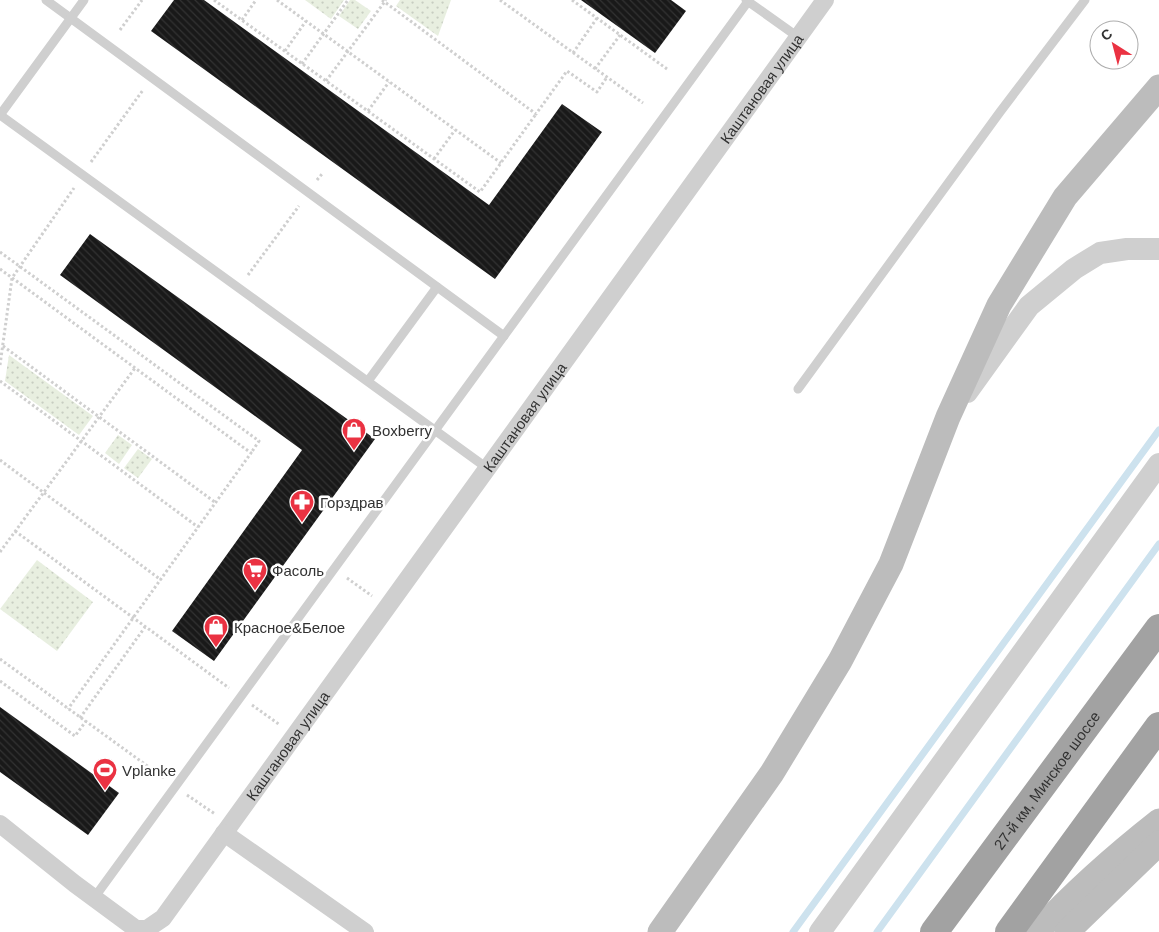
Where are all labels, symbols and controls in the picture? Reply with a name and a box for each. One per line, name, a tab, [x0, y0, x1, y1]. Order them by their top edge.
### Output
north arrow	[1089, 20, 1139, 70]
text: С	[1098, 25, 1115, 44]
street label: Каштановая улица	[716, 30, 807, 146]
street label: Каштановая улица	[479, 359, 570, 475]
shop icon: Boxberry	[341, 417, 367, 451]
place label: Boxberry	[372, 422, 433, 439]
pharmacy icon: Горздрав	[289, 489, 315, 523]
place label: Горздрав	[320, 494, 384, 511]
supermarket icon: Фасоль	[242, 557, 268, 591]
place label: Фасоль	[272, 562, 324, 579]
shop icon: Красное&Белое	[203, 614, 229, 648]
place label: Красное&Белое	[234, 619, 345, 636]
street label: Каштановая улица	[242, 687, 333, 803]
street label: 27-й км, Минское шоссе	[990, 708, 1103, 852]
sports icon: Vplanke	[92, 757, 118, 791]
place label: Vplanke	[122, 762, 176, 779]

